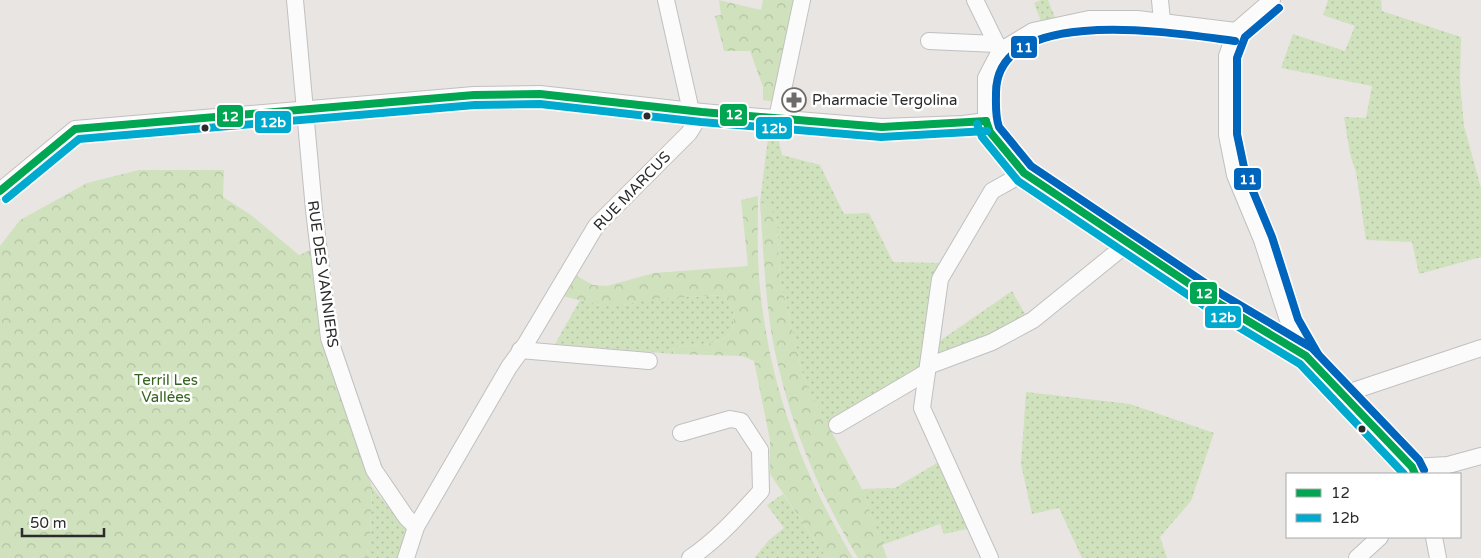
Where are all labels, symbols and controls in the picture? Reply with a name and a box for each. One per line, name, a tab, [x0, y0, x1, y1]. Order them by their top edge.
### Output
line badge: 11	[1010, 35, 1038, 59]
text: 11	[1015, 39, 1033, 56]
pharmacy icon: Pharmacie Tergolina	[781, 87, 807, 113]
place label: Pharmacie Tergolina	[812, 91, 957, 109]
line badge: 12	[719, 103, 748, 127]
line badge: 12	[216, 104, 244, 128]
text: 12	[725, 106, 743, 123]
text: 12	[221, 108, 239, 125]
line badge: 12b	[254, 110, 292, 134]
unlabelled marker	[642, 111, 652, 121]
text: 12b	[260, 114, 286, 131]
line badge: 12b	[755, 116, 793, 140]
text: 12b	[761, 120, 787, 137]
unlabelled marker	[200, 123, 210, 133]
street label: RUE MARCUS	[590, 148, 674, 234]
line badge: 11	[1233, 167, 1262, 191]
text: 11	[1239, 171, 1257, 188]
street label: RUE DES VANNIERS	[304, 199, 342, 349]
line badge: 12	[1189, 281, 1218, 305]
text: 12	[1195, 285, 1213, 302]
line badge: 12b	[1204, 305, 1242, 329]
text: 12b	[1210, 309, 1236, 326]
park label: Terril Les Vallées	[134, 371, 198, 406]
unlabelled marker	[1357, 424, 1367, 434]
legend	[1286, 473, 1461, 538]
text: 12	[1331, 484, 1350, 502]
scale bar	[22, 506, 105, 538]
text: 12b	[1331, 509, 1359, 527]
text: 50 m	[30, 514, 67, 532]

